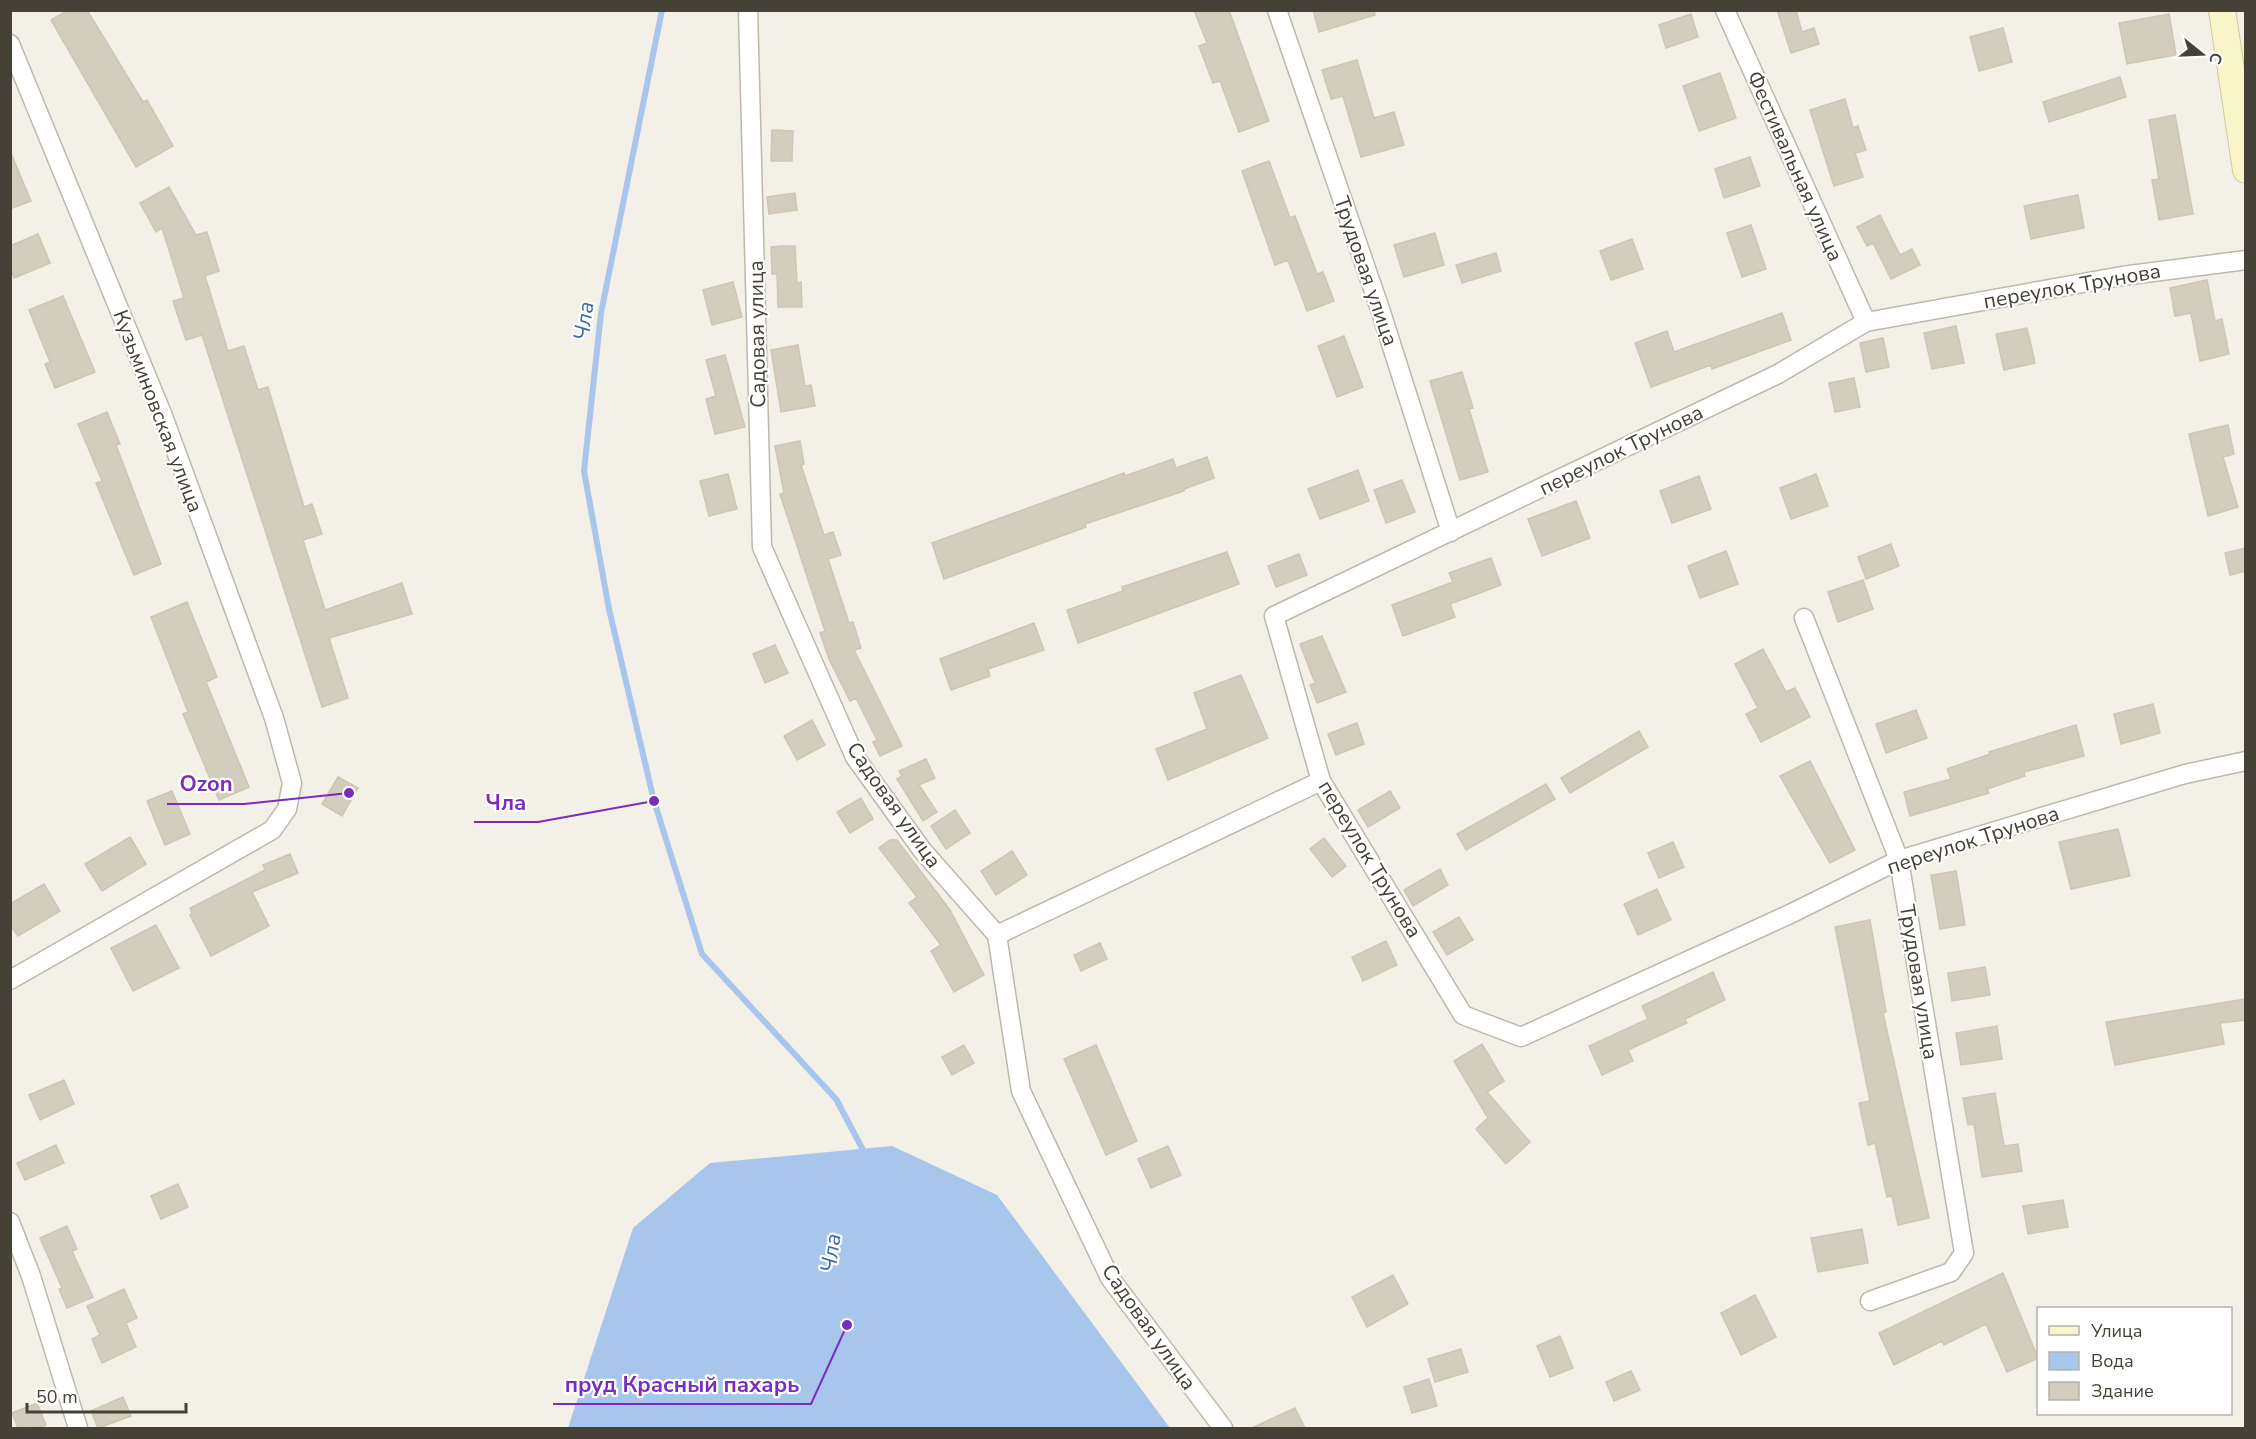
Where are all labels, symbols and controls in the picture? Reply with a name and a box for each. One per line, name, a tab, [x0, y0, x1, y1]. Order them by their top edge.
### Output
north arrow	[2172, 24, 2232, 84]
text: С	[2203, 50, 2227, 67]
street label: Фестивальная улица	[1740, 66, 1850, 266]
street label: Трудовая улица	[1327, 192, 1405, 350]
street label: переулок Трунова	[1981, 257, 2163, 315]
street label: Садовая улица	[742, 260, 772, 408]
water label: Чла	[566, 300, 602, 343]
street label: Кузьминовская улица	[106, 306, 210, 516]
street label: переулок Трунова	[1534, 398, 1708, 502]
street label: Садовая улица	[840, 736, 948, 874]
callout: Ozon	[167, 764, 244, 804]
text: Ozon	[179, 769, 233, 799]
street label: переулок Трунова	[1312, 775, 1428, 943]
callout: Чла	[474, 782, 538, 822]
text: Чла	[486, 788, 526, 818]
street label: переулок Трунова	[1883, 799, 2063, 881]
street label: Трудовая улица	[1893, 903, 1945, 1061]
water label: Чла	[813, 1232, 849, 1275]
street label: Садовая улица	[1095, 1258, 1203, 1396]
legend	[2037, 1307, 2232, 1415]
text: Улица	[2090, 1319, 2142, 1343]
text: Вода	[2091, 1349, 2134, 1373]
callout: пруд Красный пахарь	[553, 1364, 811, 1404]
text: пруд Красный пахарь	[565, 1370, 799, 1400]
scale bar	[27, 1376, 186, 1414]
text: Здание	[2091, 1379, 2154, 1403]
text: 50 m	[36, 1385, 78, 1409]

